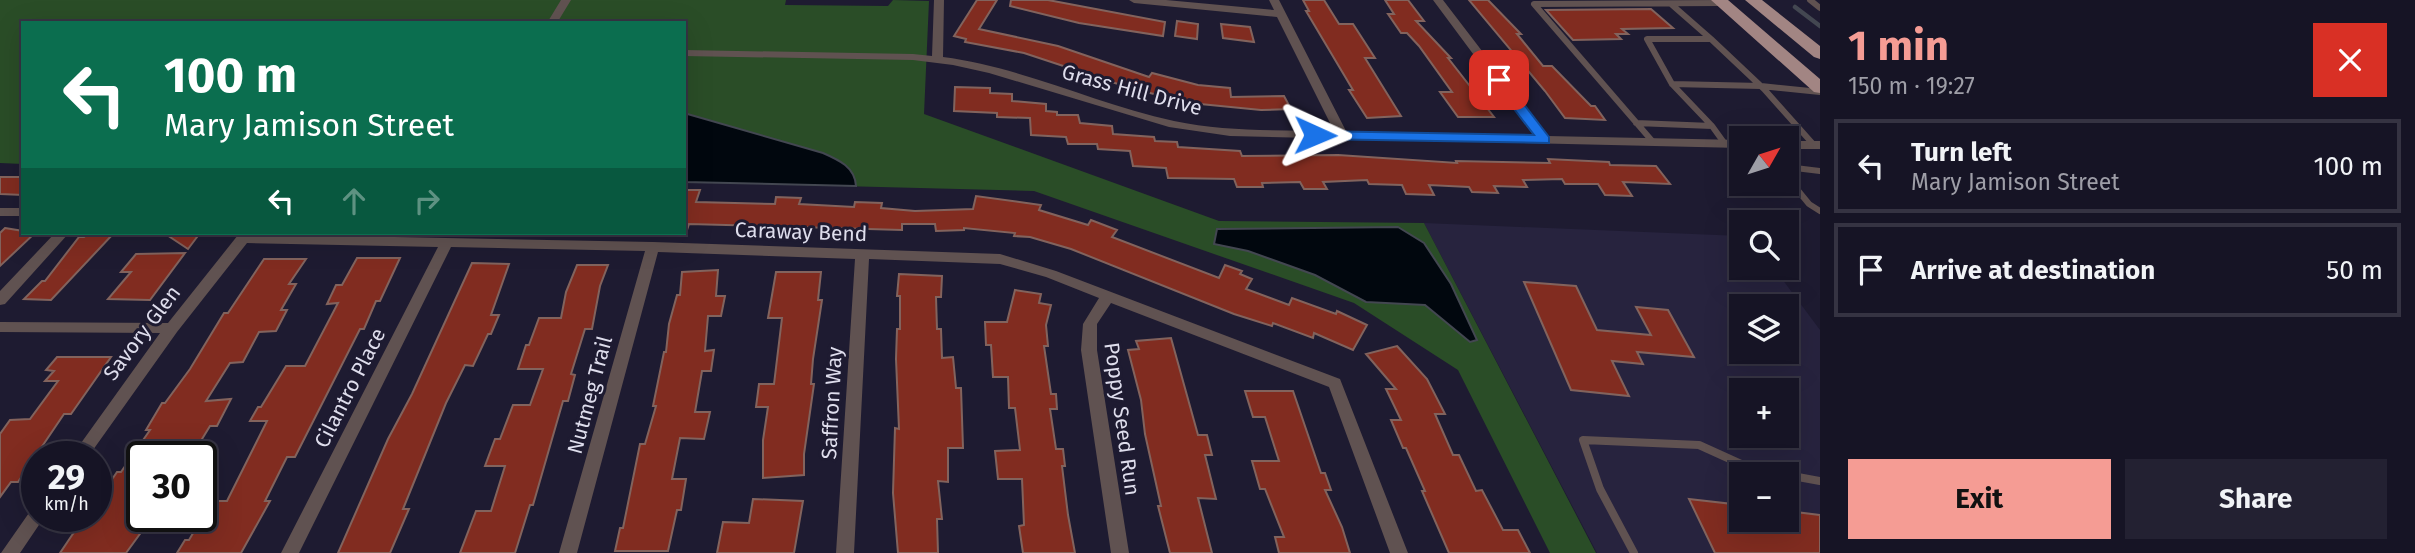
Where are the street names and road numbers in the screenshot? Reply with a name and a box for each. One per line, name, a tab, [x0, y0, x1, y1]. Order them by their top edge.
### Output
street label: Grass Hill Drive	[1059, 59, 1205, 121]
street label: Caraway Bend	[734, 217, 868, 247]
street label: Savory Glen	[98, 280, 186, 386]
street label: Cilantro Place	[309, 324, 391, 452]
street label: Nutmeg Trail	[562, 333, 618, 457]
street label: Poppy Seed Run	[1098, 341, 1146, 497]
street label: Saffron Way	[816, 345, 848, 460]

